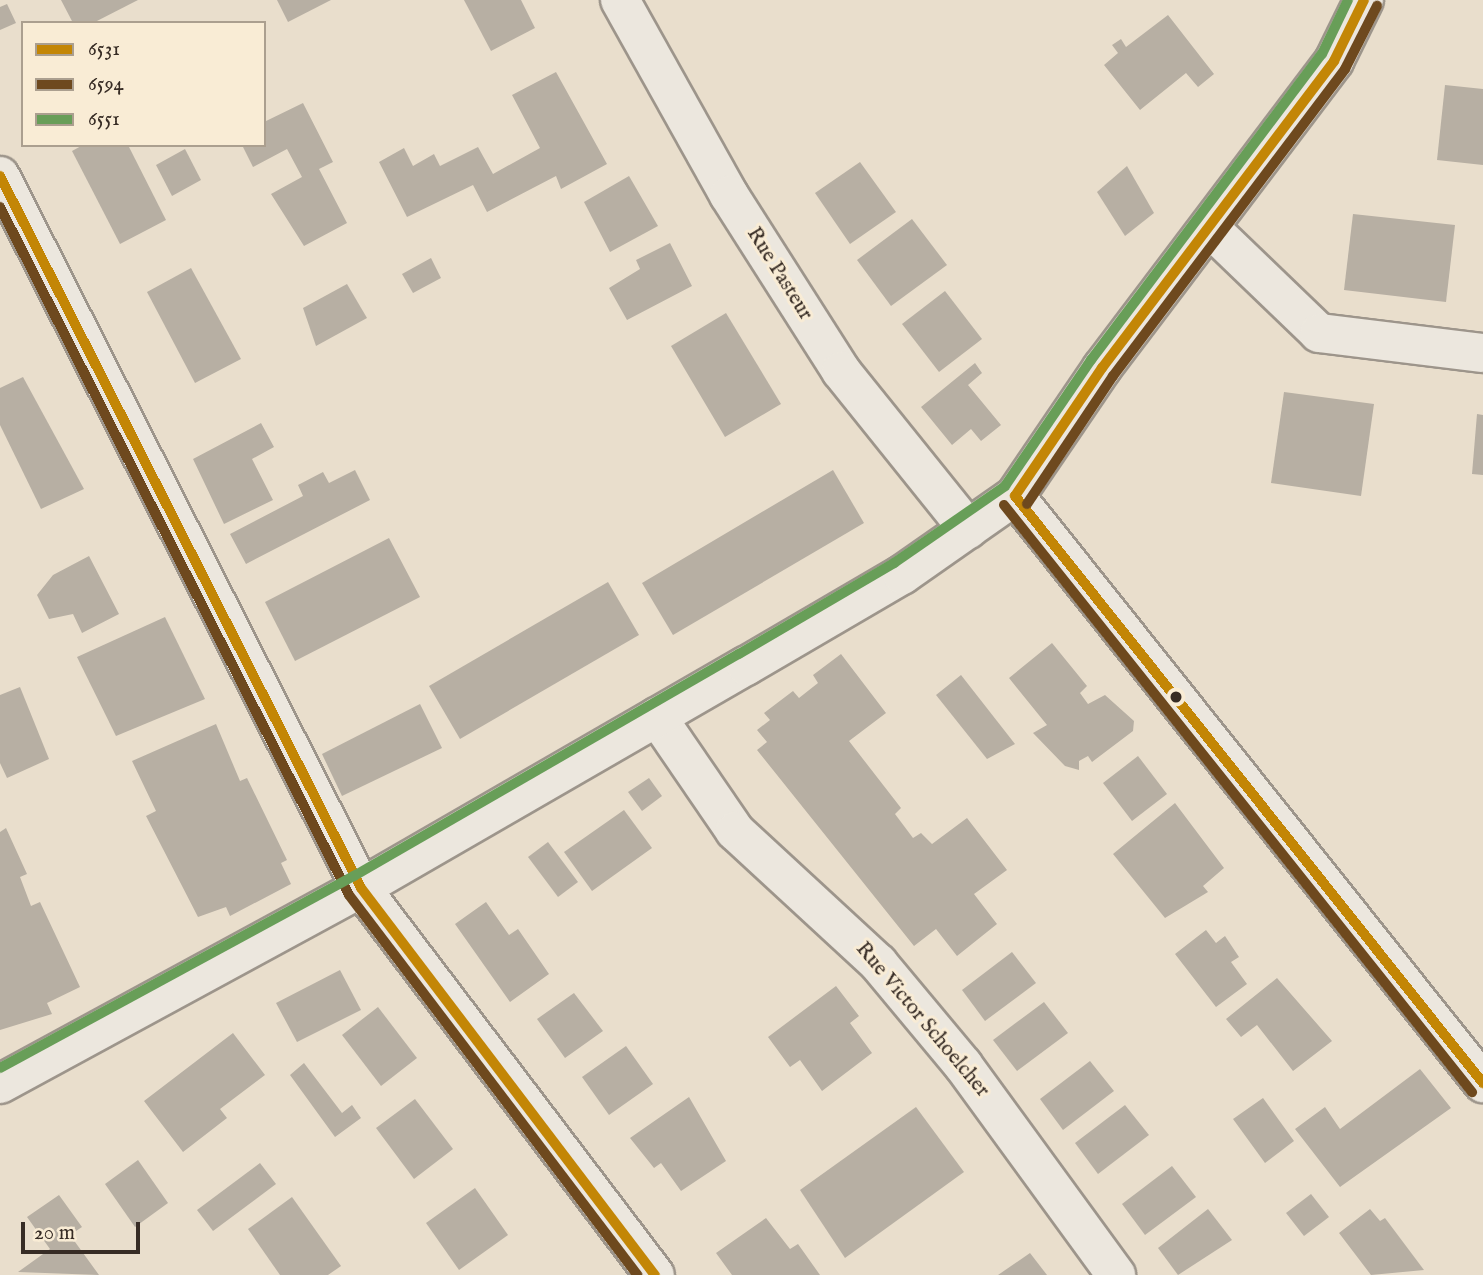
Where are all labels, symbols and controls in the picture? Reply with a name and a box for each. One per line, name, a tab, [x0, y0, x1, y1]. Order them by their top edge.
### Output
legend	[21, 21, 266, 147]
text: 6531	[88, 36, 120, 63]
text: 6594	[88, 71, 124, 98]
text: 6551	[88, 106, 120, 133]
street label: Rue Pasteur	[741, 223, 817, 325]
unlabelled marker	[1169, 690, 1183, 704]
street label: Rue Victor Schoelcher	[850, 937, 994, 1103]
scale bar	[24, 1208, 144, 1252]
text: 20 m	[34, 1220, 75, 1247]

